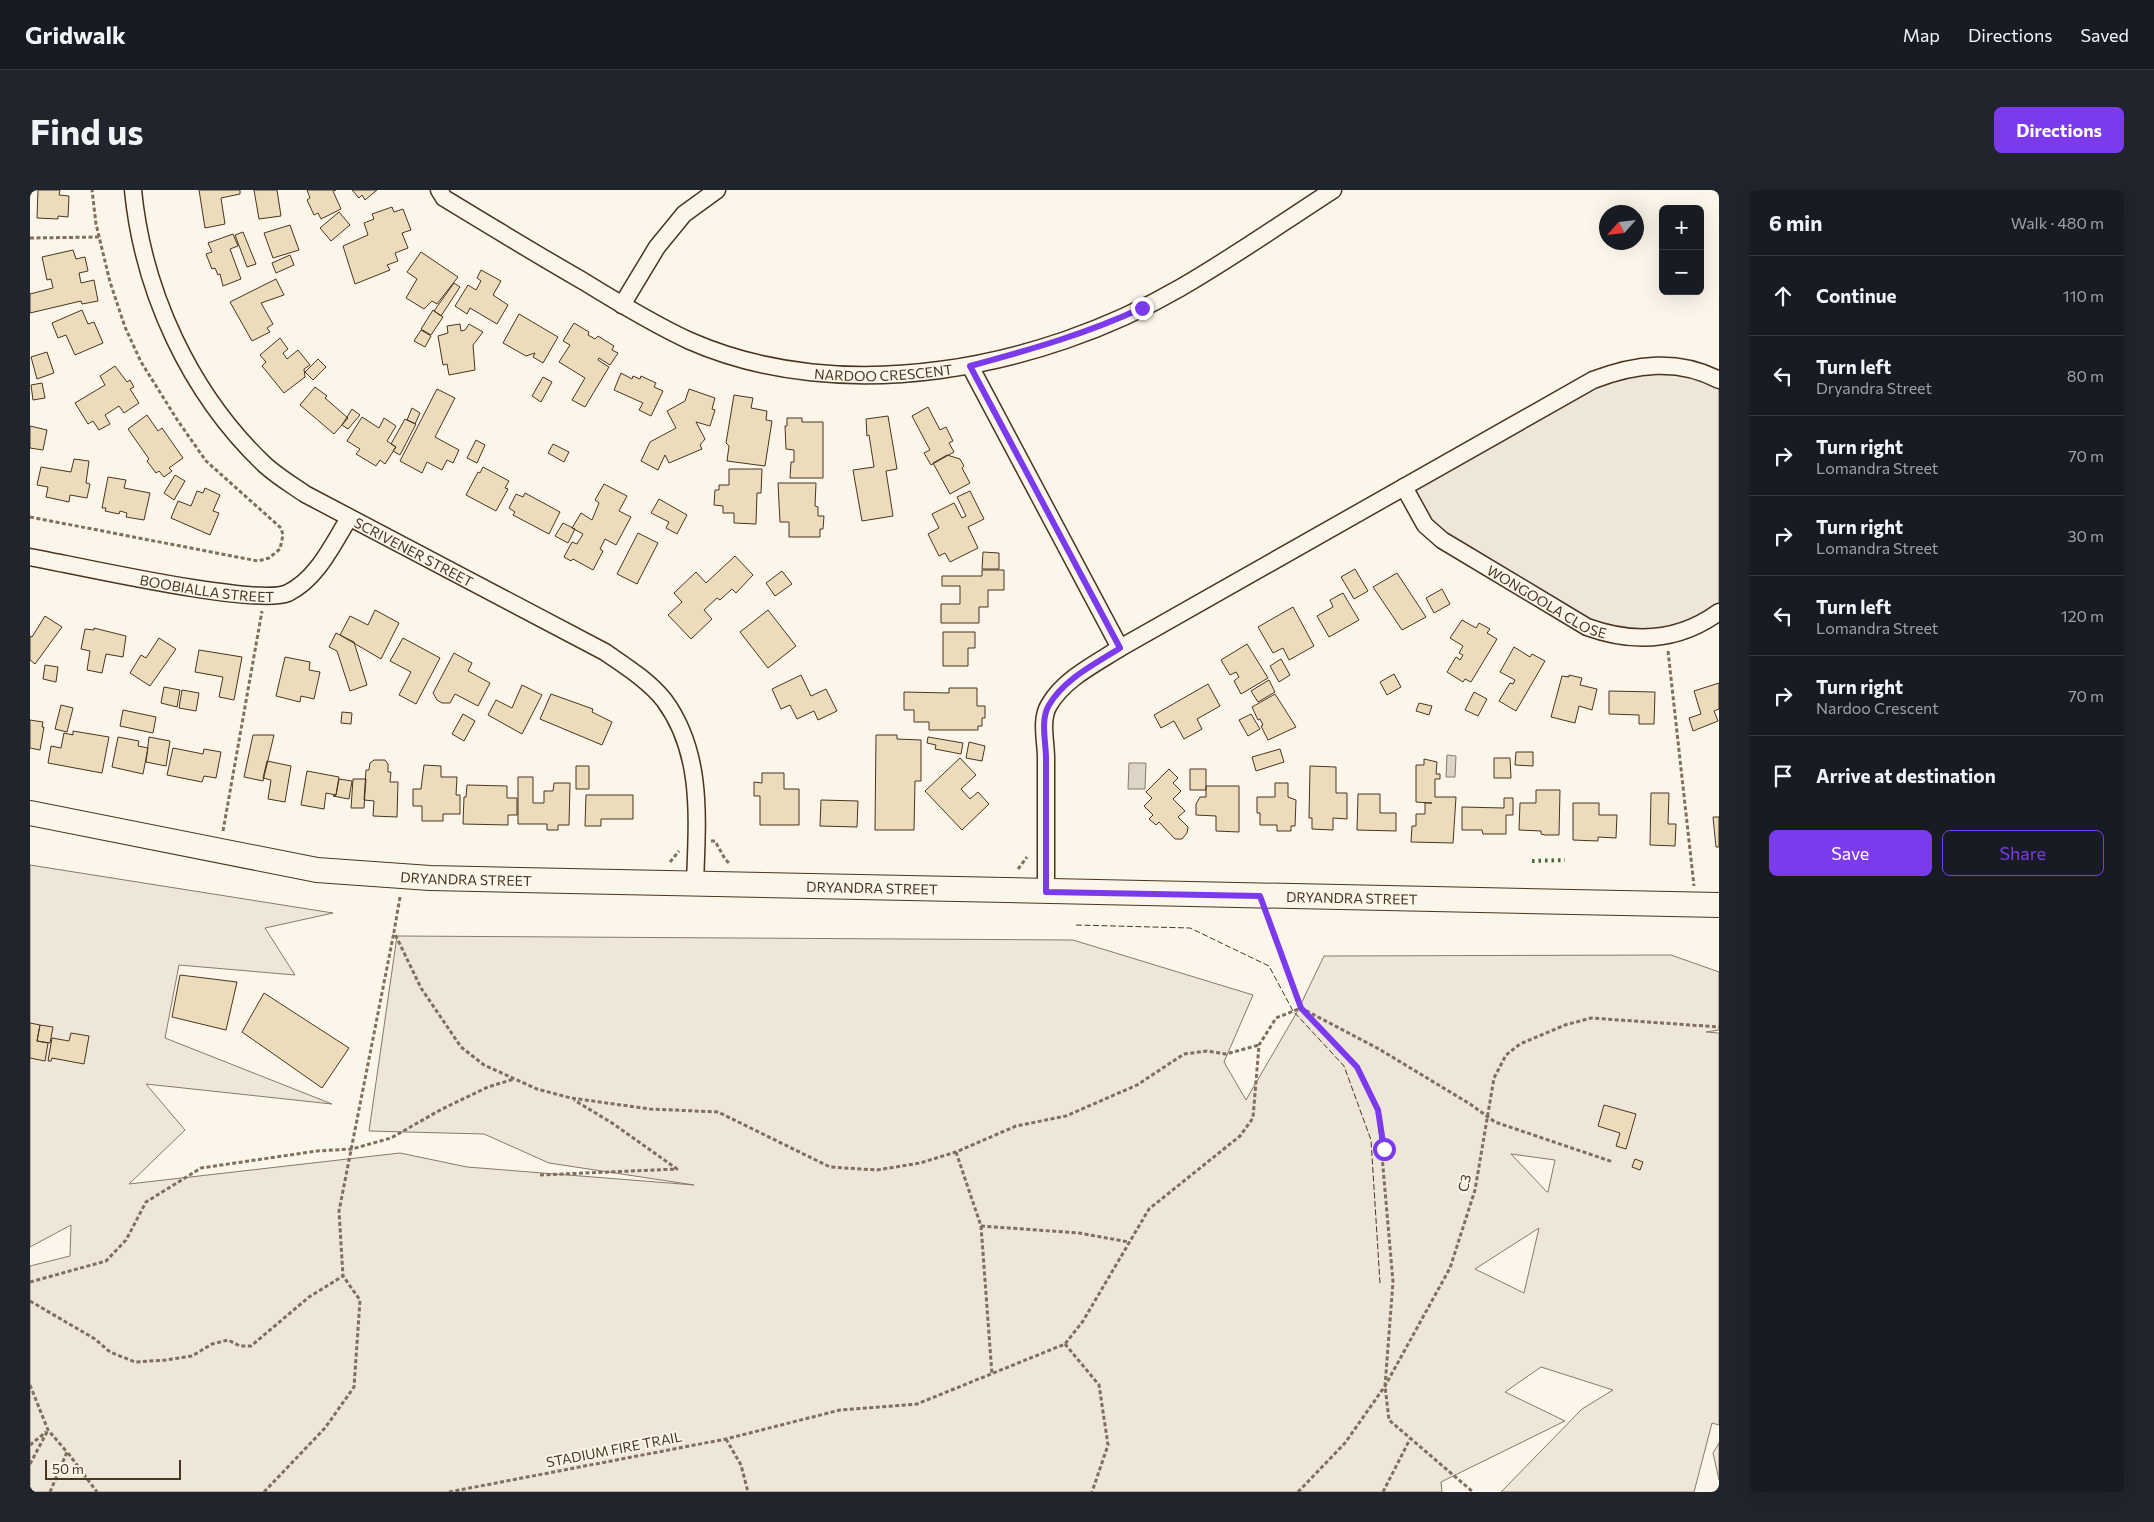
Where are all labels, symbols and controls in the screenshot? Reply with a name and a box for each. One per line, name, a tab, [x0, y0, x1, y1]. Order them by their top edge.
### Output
text: Gridwalk	[25, 20, 126, 49]
text: Map	[1903, 24, 1940, 46]
text: Directions	[1968, 24, 2052, 46]
text: Saved	[2080, 24, 2129, 46]
button: Directions	[1994, 107, 2124, 153]
text: Find us	[30, 109, 144, 152]
north arrow	[1599, 205, 1644, 250]
map controls	[1659, 205, 1704, 295]
button: +	[1659, 205, 1704, 250]
text: 6 min	[1769, 210, 1822, 235]
text: Walk · 480 m	[2011, 213, 2104, 232]
button: −	[1659, 250, 1704, 295]
icon: ahead	[1769, 282, 1797, 310]
text: Continue	[1816, 284, 1896, 307]
text: 110 m	[2063, 286, 2104, 305]
route end	[1131, 297, 1154, 320]
text: Turn left	[1816, 355, 1891, 378]
street label: NARDOO CRESCENT	[813, 360, 954, 384]
icon: left	[1769, 362, 1797, 390]
text: 80 m	[2067, 366, 2104, 385]
text: Dryandra Street	[1816, 378, 1932, 397]
text: Turn right	[1816, 435, 1903, 458]
icon: right	[1769, 442, 1797, 470]
text: 70 m	[2068, 446, 2104, 465]
text: Lomandra Street	[1816, 458, 1938, 477]
street label: SCRIVENER STREET	[352, 513, 476, 590]
text: Turn right	[1816, 515, 1903, 538]
icon: right	[1769, 522, 1797, 550]
text: 30 m	[2067, 526, 2104, 545]
text: Lomandra Street	[1816, 538, 1938, 557]
street label: WONGOOLA CLOSE	[1484, 561, 1609, 641]
street label: BOOBIALLA STREET	[139, 571, 274, 604]
text: Turn left	[1816, 595, 1891, 618]
icon: left	[1769, 602, 1797, 630]
text: 120 m	[2061, 606, 2104, 625]
text: Lomandra Street	[1816, 618, 1938, 637]
text: Turn right	[1816, 675, 1903, 698]
icon: right	[1769, 682, 1797, 710]
text: 70 m	[2068, 686, 2104, 705]
text: Nardoo Crescent	[1816, 698, 1939, 717]
icon: arrive	[1769, 762, 1797, 790]
text: Arrive at destination	[1816, 764, 1996, 787]
button: Save	[1769, 830, 1932, 876]
button: Share	[1942, 830, 2104, 876]
street label: DRYANDRA STREET	[400, 867, 532, 889]
street label: DRYANDRA STREET	[806, 877, 938, 897]
street label: DRYANDRA STREET	[1286, 887, 1418, 907]
route start	[1373, 1138, 1396, 1161]
street label: C3	[1454, 1173, 1474, 1193]
street label: STADIUM FIRE TRAIL	[545, 1427, 683, 1471]
scale bar	[45, 1457, 181, 1480]
text: 50 m	[52, 1460, 84, 1477]

